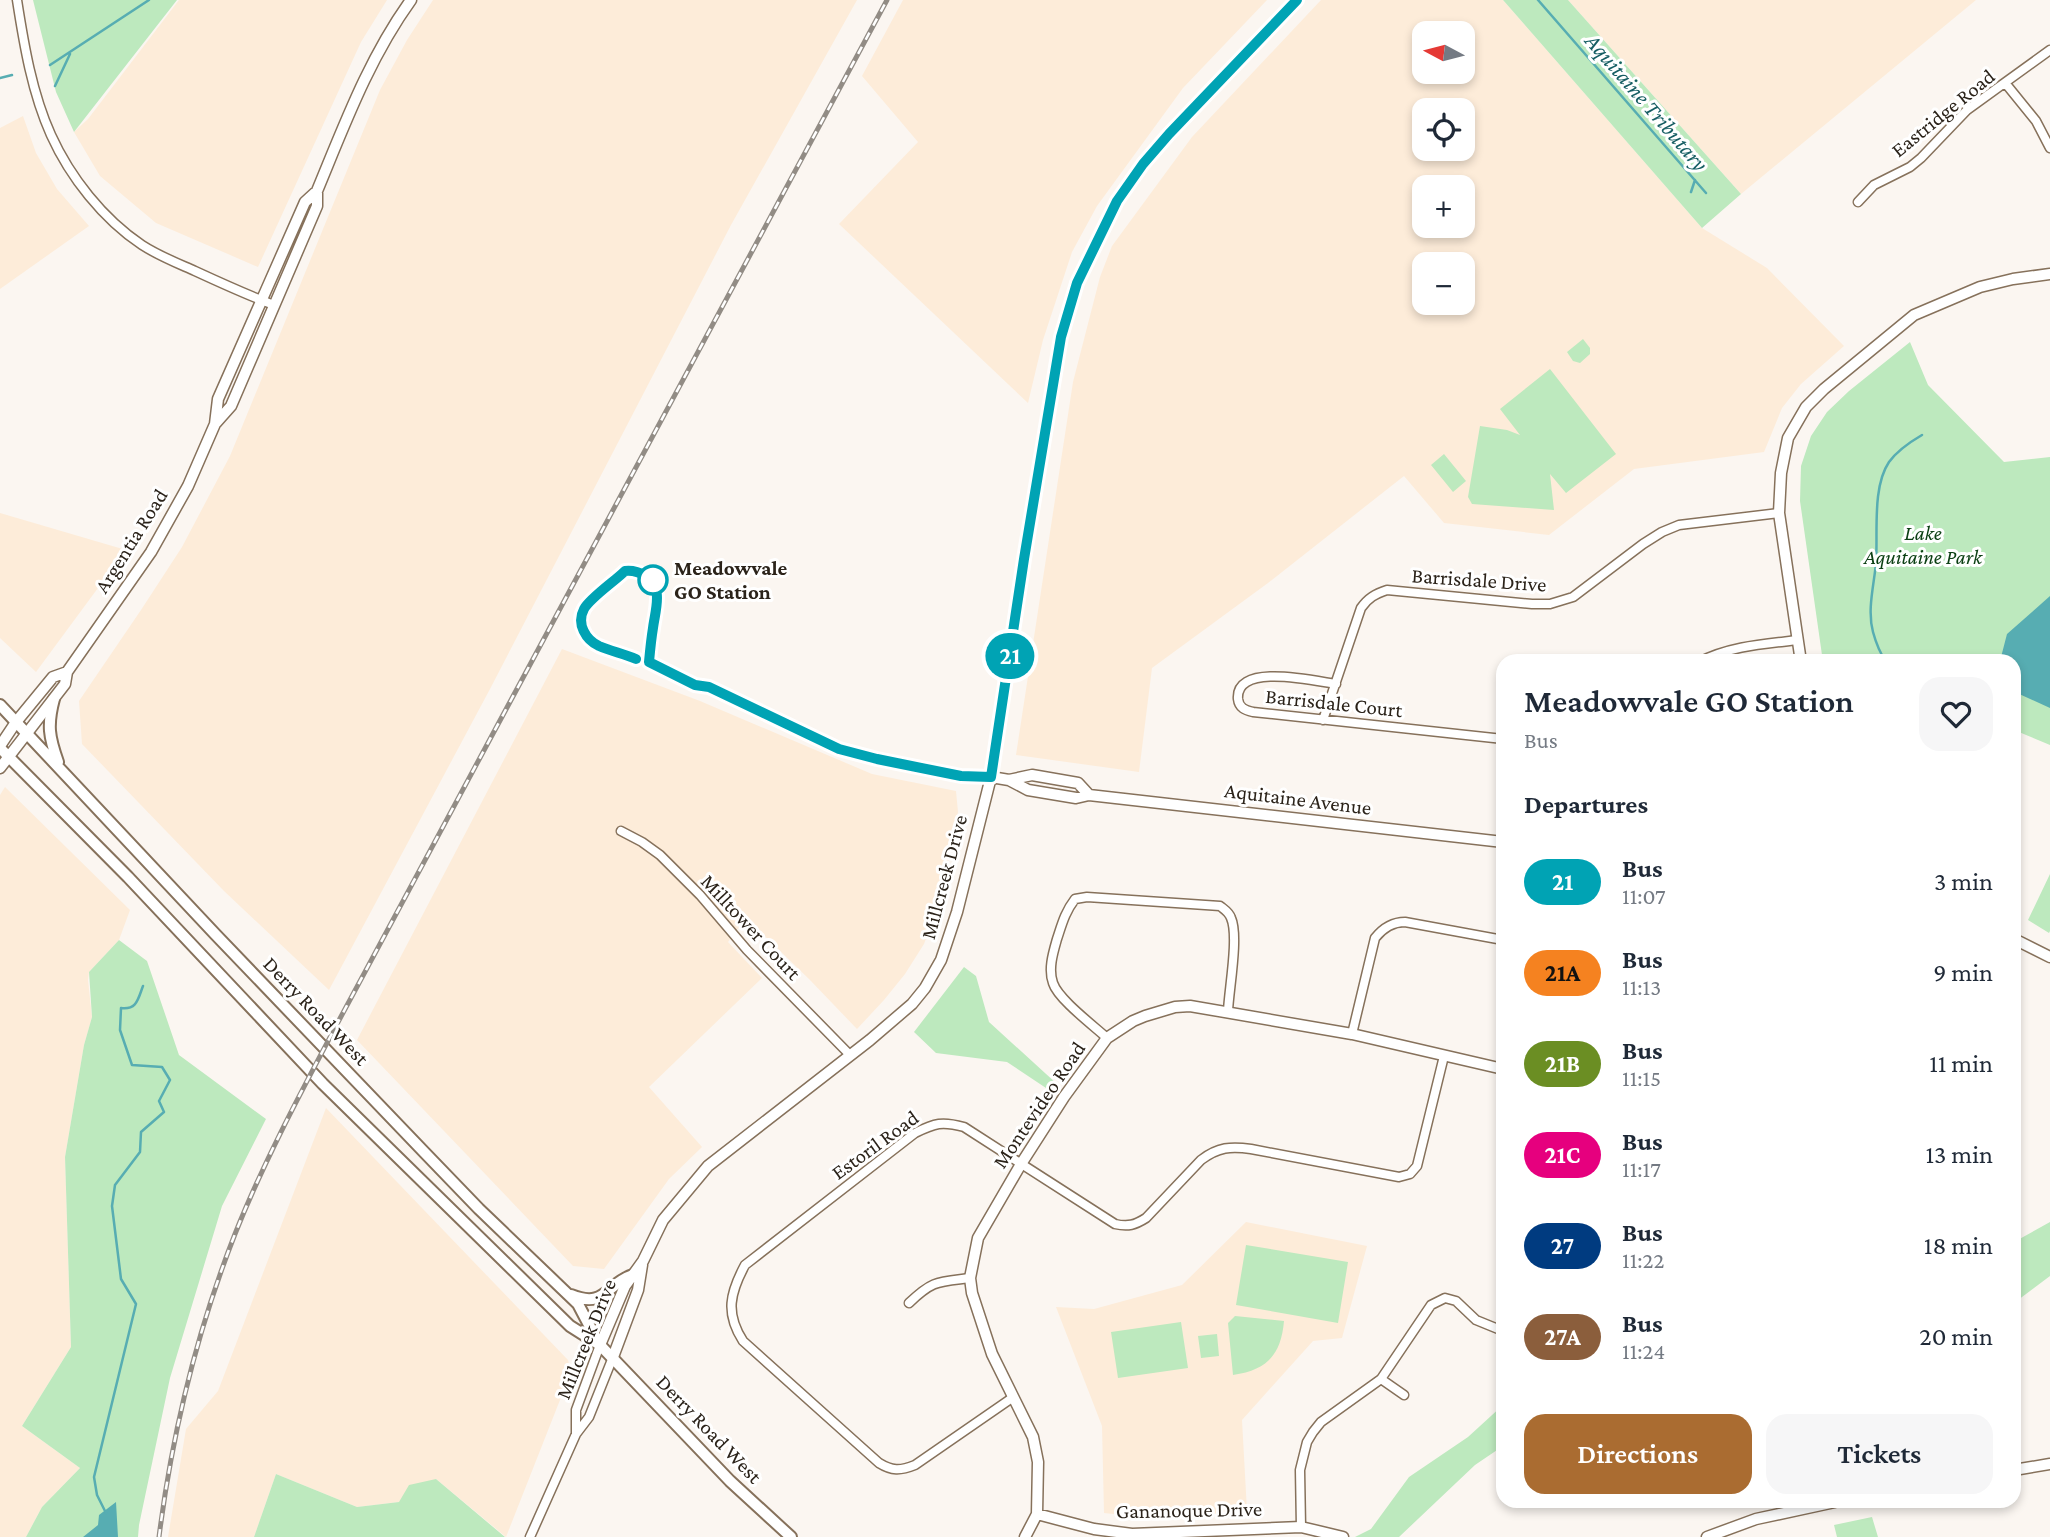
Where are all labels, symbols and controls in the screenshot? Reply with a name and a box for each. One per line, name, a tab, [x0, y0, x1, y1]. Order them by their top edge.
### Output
north arrow	[1412, 21, 1475, 84]
map controls	[1412, 21, 1475, 315]
water label: Aquitaine Tributary	[1580, 27, 1714, 176]
street label: Eastridge Road	[1886, 64, 2000, 162]
button: locate	[1412, 98, 1475, 161]
button: +	[1412, 175, 1475, 238]
button: −	[1412, 252, 1475, 315]
street label: Argentia Road	[89, 484, 173, 598]
park label: Lake Aquitaine Park	[1863, 521, 1983, 569]
place label: Meadowvale GO Station	[674, 556, 788, 604]
street label: Barrisdale Drive	[1411, 563, 1547, 597]
marker: Meadowvale GO Station	[638, 565, 668, 595]
line badge: 21	[978, 633, 1042, 679]
text: 21	[999, 642, 1021, 669]
button: heart	[1919, 677, 1993, 751]
text: Meadowvale GO Station	[1524, 682, 1854, 719]
street label: Barrisdale Court	[1264, 684, 1405, 722]
text: Bus	[1524, 727, 1558, 753]
street label: Aquitaine Avenue	[1223, 778, 1373, 820]
text: Departures	[1524, 790, 1648, 819]
street label: Millcreek Drive	[916, 812, 972, 942]
text: Bus	[1622, 854, 1663, 883]
text: 3 min	[1934, 867, 1993, 896]
text: 21	[1552, 868, 1573, 895]
street label: Milltower Court	[696, 869, 807, 985]
text: 11:07	[1622, 883, 1666, 909]
text: Bus	[1622, 945, 1663, 974]
street label: Derry Road West	[258, 952, 374, 1071]
text: 9 min	[1933, 958, 1993, 987]
text: 21A	[1545, 959, 1580, 986]
text: 11:13	[1622, 974, 1661, 1000]
text: Bus	[1622, 1036, 1663, 1065]
street label: Montevideo Road	[988, 1037, 1090, 1173]
text: 11 min	[1929, 1049, 1993, 1078]
text: 21B	[1545, 1050, 1580, 1077]
text: 11:15	[1622, 1065, 1661, 1091]
street label: Estoril Road	[827, 1105, 923, 1185]
text: Bus	[1622, 1127, 1663, 1156]
text: 13 min	[1925, 1140, 1993, 1169]
text: 21C	[1545, 1141, 1580, 1168]
text: 11:17	[1622, 1156, 1661, 1182]
text: Bus	[1622, 1218, 1663, 1247]
text: 18 min	[1924, 1231, 1993, 1260]
text: 27	[1551, 1232, 1574, 1259]
text: 11:22	[1622, 1247, 1664, 1273]
street label: Millcreek Drive	[551, 1275, 621, 1403]
text: Bus	[1622, 1309, 1663, 1338]
text: 20 min	[1919, 1322, 1993, 1351]
text: 27A	[1544, 1323, 1581, 1350]
text: 11:24	[1622, 1338, 1665, 1364]
street label: Derry Road West	[651, 1370, 767, 1489]
button: Directions	[1524, 1414, 1752, 1494]
button: Tickets	[1766, 1414, 1993, 1494]
street label: Gananoque Drive	[1116, 1497, 1262, 1523]

